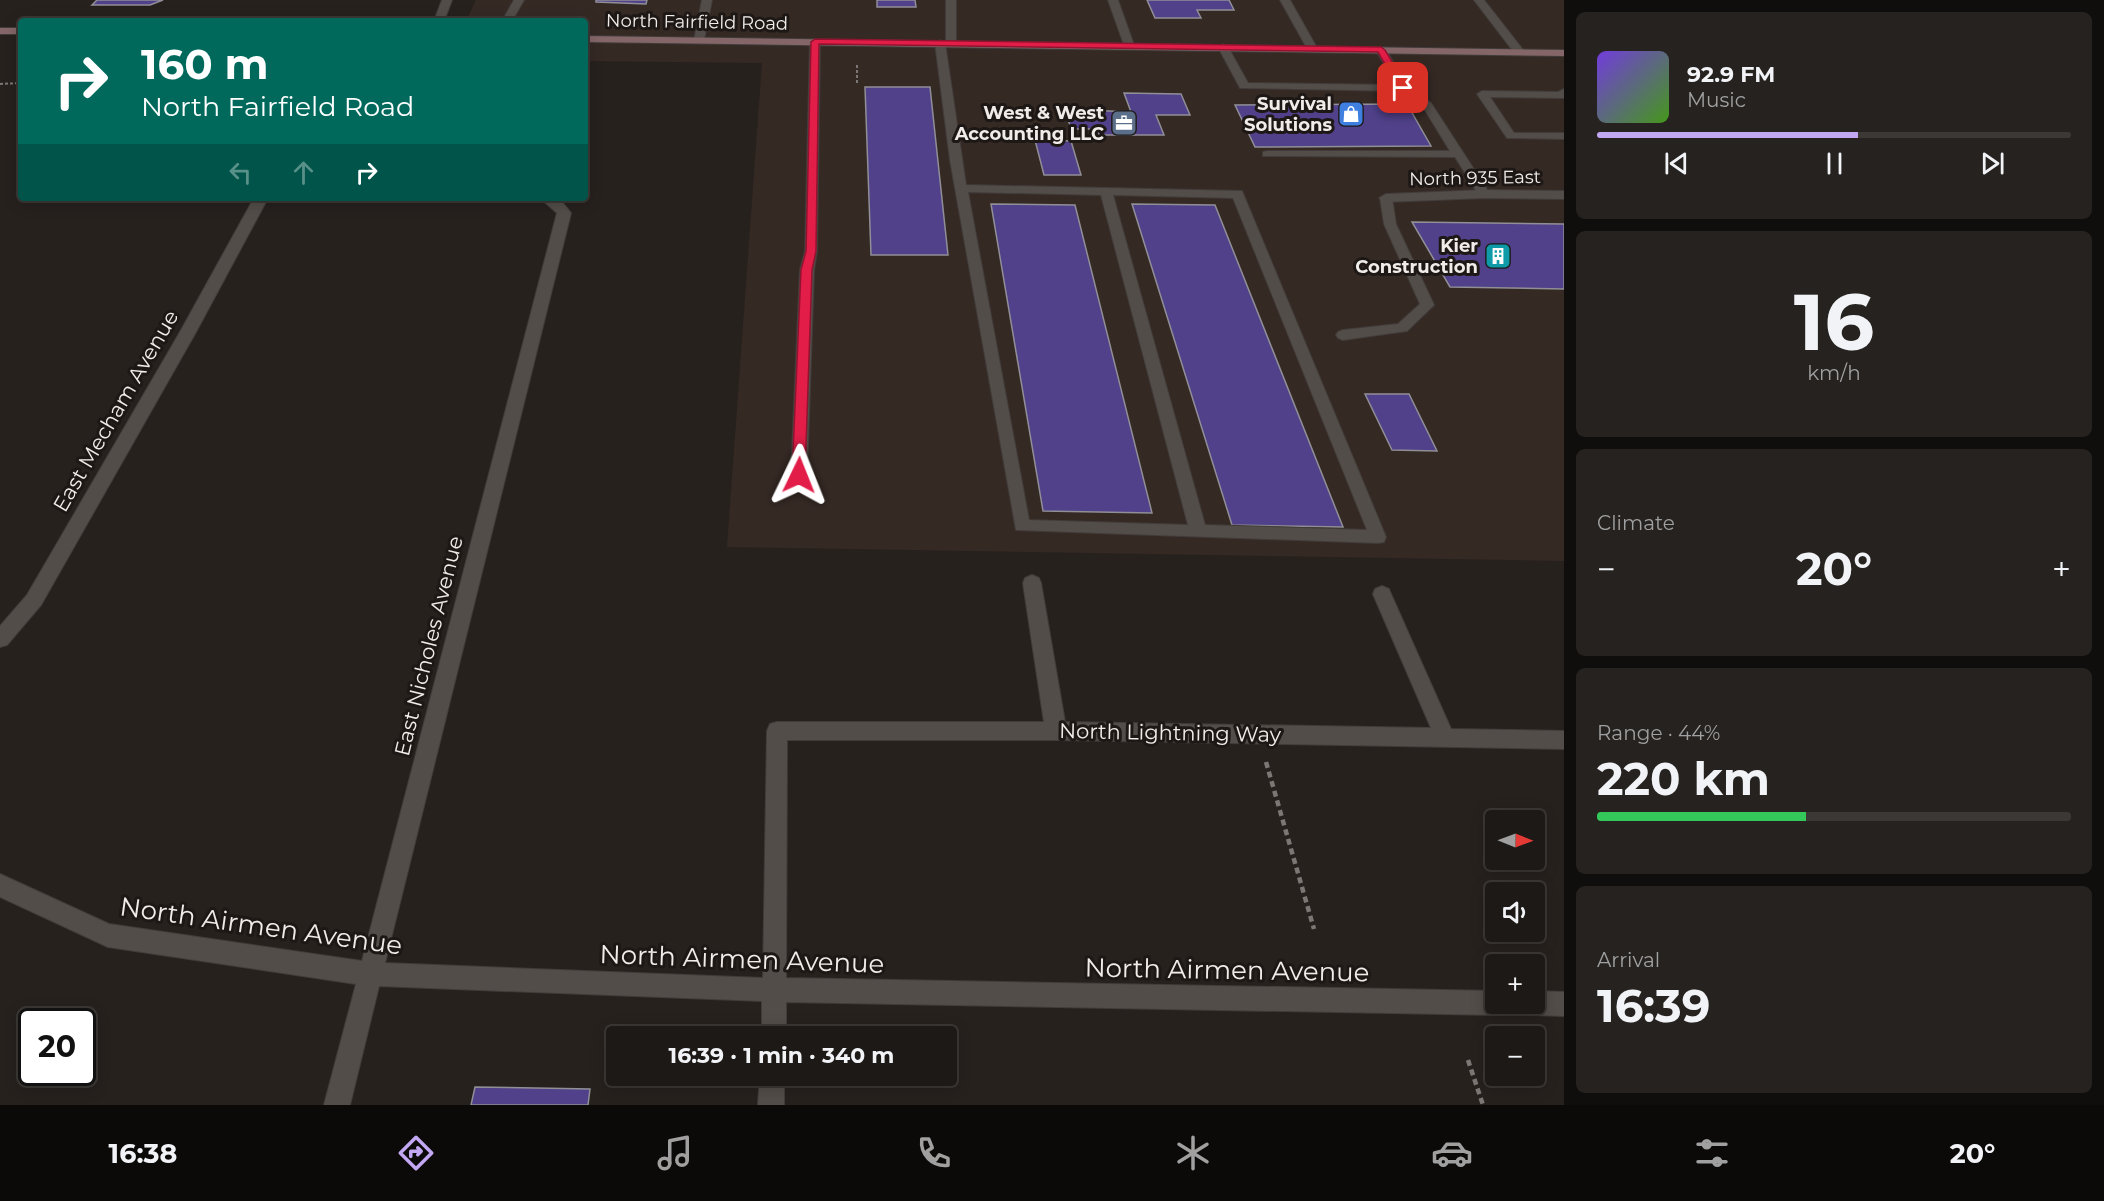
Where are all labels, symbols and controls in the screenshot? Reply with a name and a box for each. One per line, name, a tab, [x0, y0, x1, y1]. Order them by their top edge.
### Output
street label: North Fairfield Road	[606, 9, 788, 35]
text: 160 m	[141, 38, 269, 90]
icon: right	[42, 42, 120, 120]
text: 92.9 FM	[1687, 61, 1775, 88]
pin	[1377, 62, 1428, 113]
icon: arrive	[1386, 71, 1419, 104]
text: Music	[1687, 88, 1746, 112]
text: North Fairfield Road	[141, 90, 414, 123]
place label: Survival Solutions	[1244, 93, 1332, 136]
shop icon: Survival Solutions	[1336, 99, 1366, 129]
place label: West & West Accounting LLC	[954, 102, 1104, 145]
office icon: West & West Accounting LLC	[1109, 108, 1139, 138]
icon: previous	[1660, 147, 1693, 180]
icon: pause	[1818, 147, 1851, 180]
icon: next	[1976, 147, 2009, 180]
icon: left	[224, 156, 257, 189]
icon: ahead	[287, 156, 320, 189]
icon: right	[350, 156, 383, 189]
street label: North 935 East	[1409, 166, 1541, 190]
place label: Kier Construction	[1355, 235, 1478, 278]
building icon: Kier Construction	[1483, 241, 1513, 271]
text: 16	[1794, 274, 1874, 370]
street label: East Mecham Avenue	[48, 306, 184, 516]
text: km/h	[1807, 361, 1861, 385]
position arrow	[767, 443, 831, 507]
text: Climate	[1597, 511, 1675, 535]
street label: East Nicholes Avenue	[389, 533, 468, 758]
text: 20°	[1796, 541, 1872, 596]
text: −	[1597, 549, 1616, 589]
text: +	[2052, 549, 2071, 589]
street label: North Lightning Way	[1059, 718, 1282, 747]
text: Range · 44%	[1597, 721, 1720, 745]
text: 220 km	[1597, 751, 1770, 806]
north arrow	[1485, 810, 1545, 870]
map controls	[1485, 810, 1545, 1086]
button: sound	[1485, 882, 1545, 942]
street label: North Airmen Avenue	[118, 890, 404, 962]
street label: North Airmen Avenue	[599, 938, 885, 980]
text: Arrival	[1597, 948, 1660, 972]
street label: North Airmen Avenue	[1084, 952, 1370, 988]
button: +	[1485, 954, 1545, 1014]
text: 16:39	[1597, 978, 1710, 1033]
speed limit sign: 20	[18, 1008, 96, 1086]
button: −	[1485, 1026, 1545, 1086]
text: 16:39 · 1 min · 340 m	[669, 1042, 894, 1069]
icon: directions	[395, 1132, 437, 1174]
icon: music	[654, 1132, 696, 1174]
icon: phone	[913, 1132, 955, 1174]
icon: climate	[1172, 1132, 1214, 1174]
icon: car	[1431, 1132, 1473, 1174]
icon: filters	[1691, 1132, 1733, 1174]
text: 16:38	[109, 1137, 177, 1170]
text: 20°	[1950, 1137, 1995, 1170]

